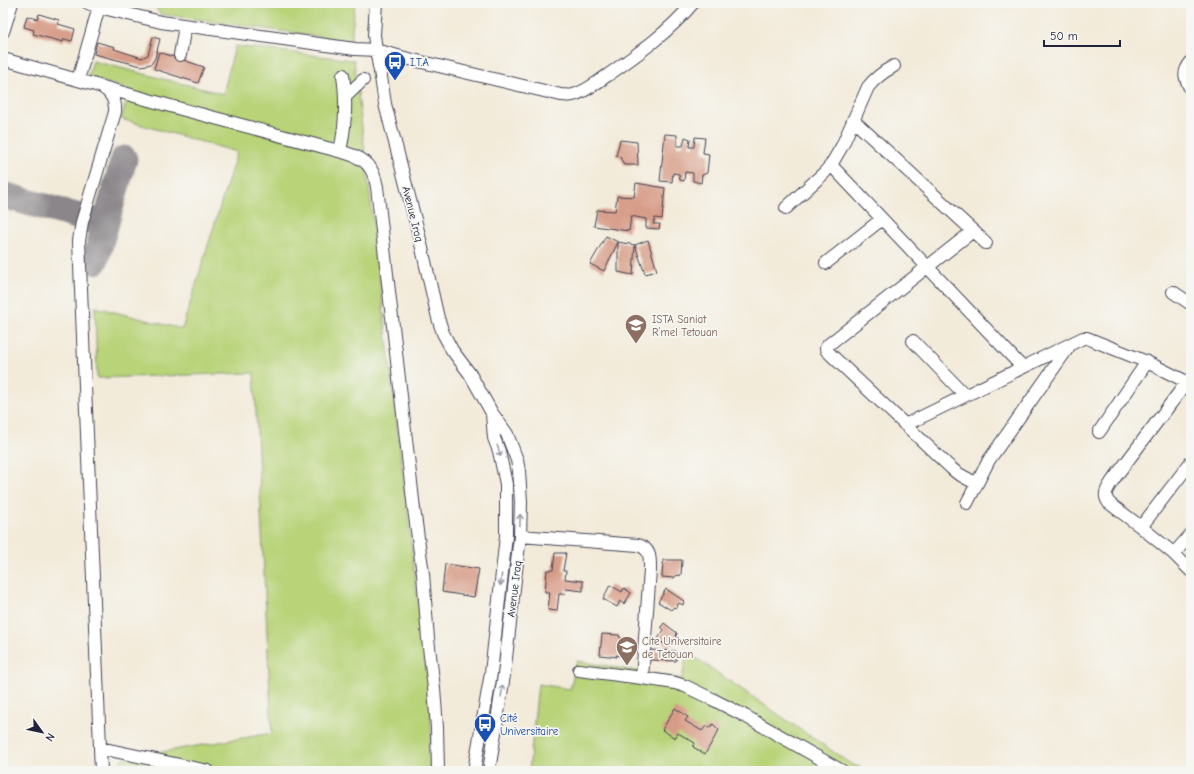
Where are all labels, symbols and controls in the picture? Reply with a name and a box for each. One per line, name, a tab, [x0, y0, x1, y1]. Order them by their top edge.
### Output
scale bar	[1044, 22, 1120, 48]
text: 50 m	[1050, 29, 1078, 43]
bus stop icon: I.T.A	[382, 49, 408, 82]
place label: I.T.A	[410, 56, 429, 69]
street label: Avenue Iraq	[399, 185, 426, 243]
school or university icon: ISTA Saniat R’mel Tetouan	[623, 312, 649, 345]
place label: ISTA Saniat R’mel Tetouan	[652, 313, 718, 339]
one-way arrow	[496, 444, 503, 457]
one-way arrow	[517, 514, 524, 527]
street label: Avenue Iraq	[505, 560, 524, 618]
one-way arrow	[497, 573, 505, 586]
school or university icon: Cite Universitaire de Tetouan	[614, 634, 640, 667]
place label: Cite Universitaire de Tetouan	[642, 635, 722, 661]
one-way arrow	[498, 685, 506, 698]
bus stop icon: Cité Universitaire	[472, 711, 498, 744]
north arrow	[22, 712, 62, 752]
place label: Cité Universitaire	[500, 712, 559, 738]
text: N	[43, 731, 57, 744]

